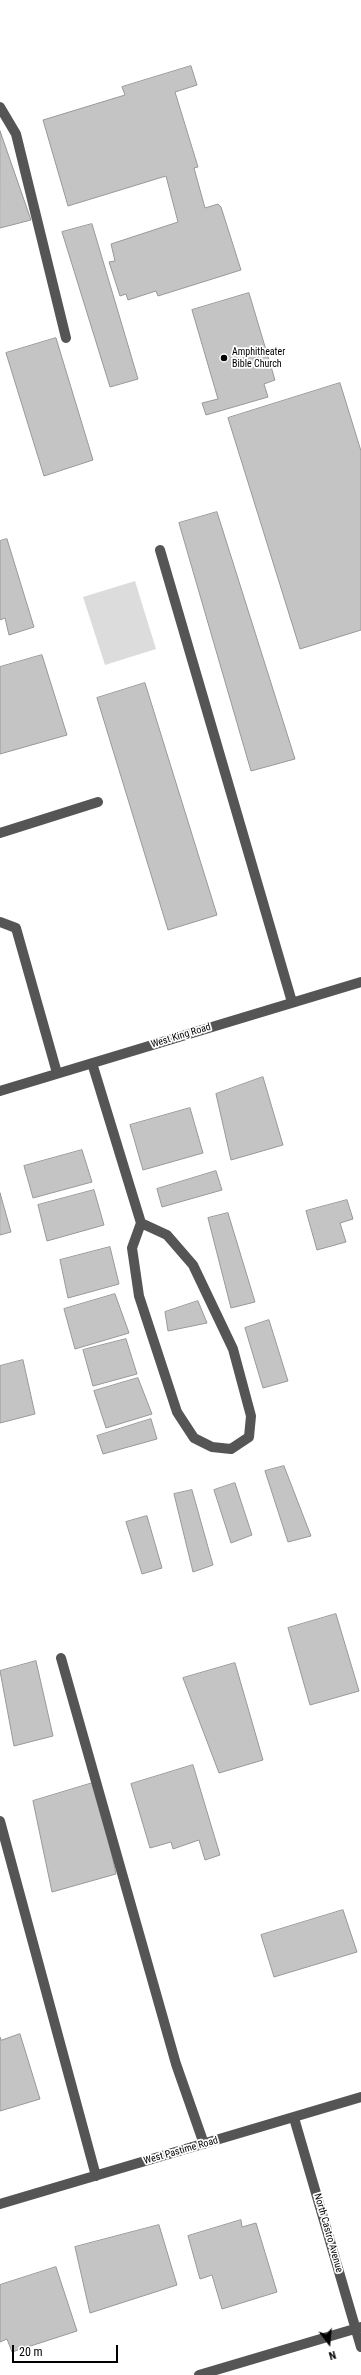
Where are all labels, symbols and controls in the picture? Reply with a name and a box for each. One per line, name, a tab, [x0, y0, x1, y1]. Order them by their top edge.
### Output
place label: Amphitheater Bible Church	[232, 346, 285, 370]
marker: Amphitheater Bible Church	[219, 353, 229, 363]
street label: West King Road	[150, 1021, 212, 1051]
street label: West Pastime Road	[143, 2135, 219, 2167]
street label: North Castro Avenue	[311, 2192, 345, 2274]
north arrow	[309, 2323, 349, 2363]
scale bar	[14, 2337, 120, 2363]
text: 20 m	[19, 2345, 43, 2359]
text: N	[327, 2348, 337, 2362]

